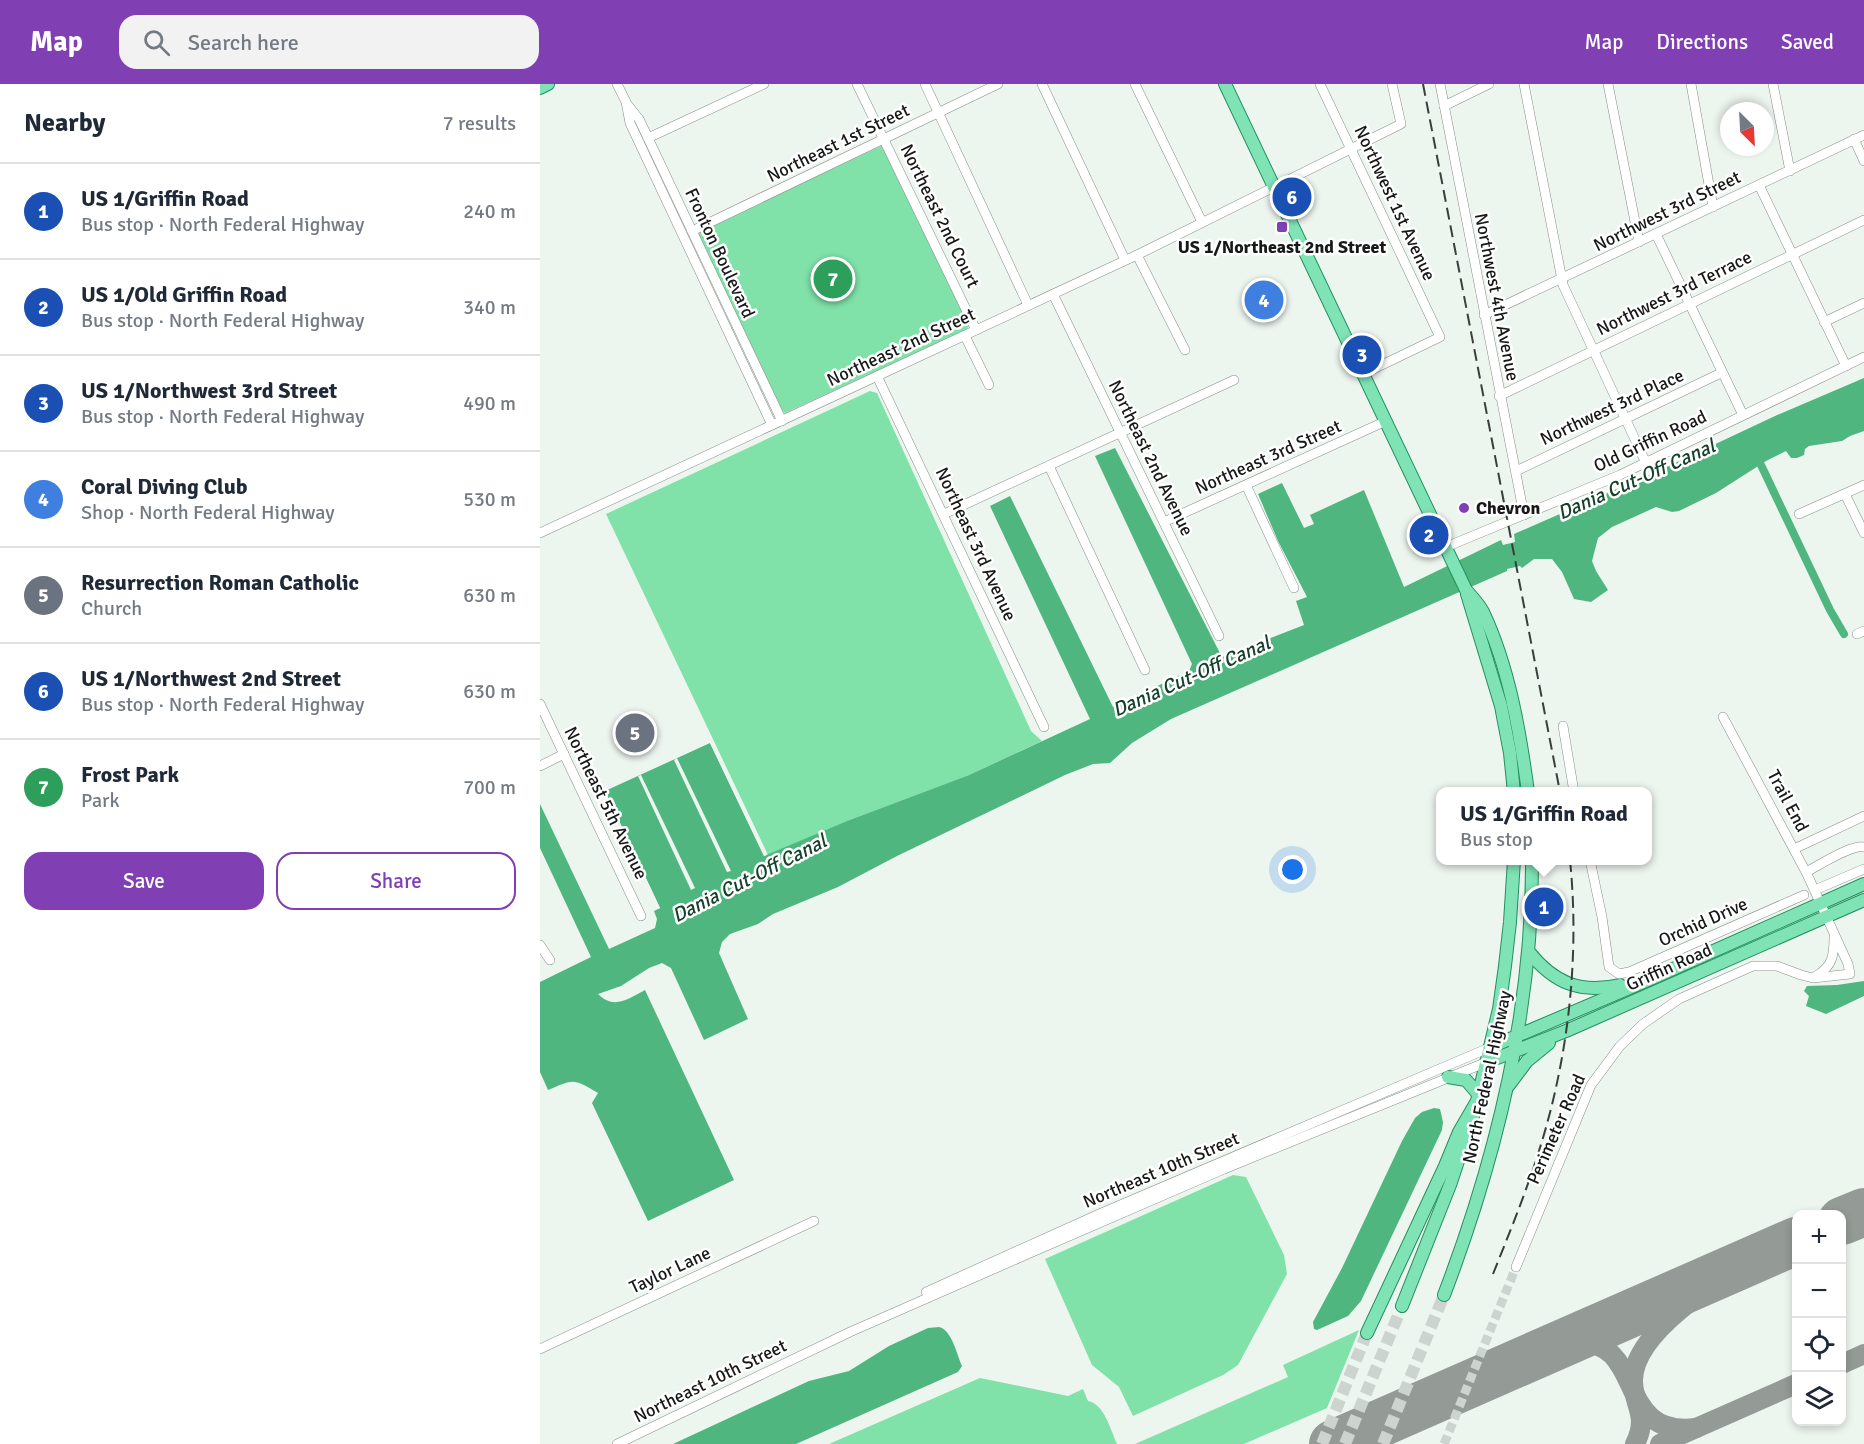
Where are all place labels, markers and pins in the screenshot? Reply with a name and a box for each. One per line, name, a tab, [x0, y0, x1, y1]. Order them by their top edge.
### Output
pin: 6	[1272, 174, 1311, 220]
marker: US 1/Northeast 2nd Street	[1275, 220, 1289, 234]
place label: US 1/Northeast 2nd Street	[1178, 236, 1387, 258]
pin: 7	[814, 256, 852, 302]
pin: 4	[1244, 278, 1284, 322]
pin: 3	[1342, 332, 1382, 378]
place label: Chevron	[1476, 497, 1540, 519]
marker: Chevron	[1457, 501, 1471, 515]
pin: 2	[1410, 512, 1448, 558]
pin: 5	[616, 710, 655, 756]
pin: 1	[1524, 884, 1564, 930]

